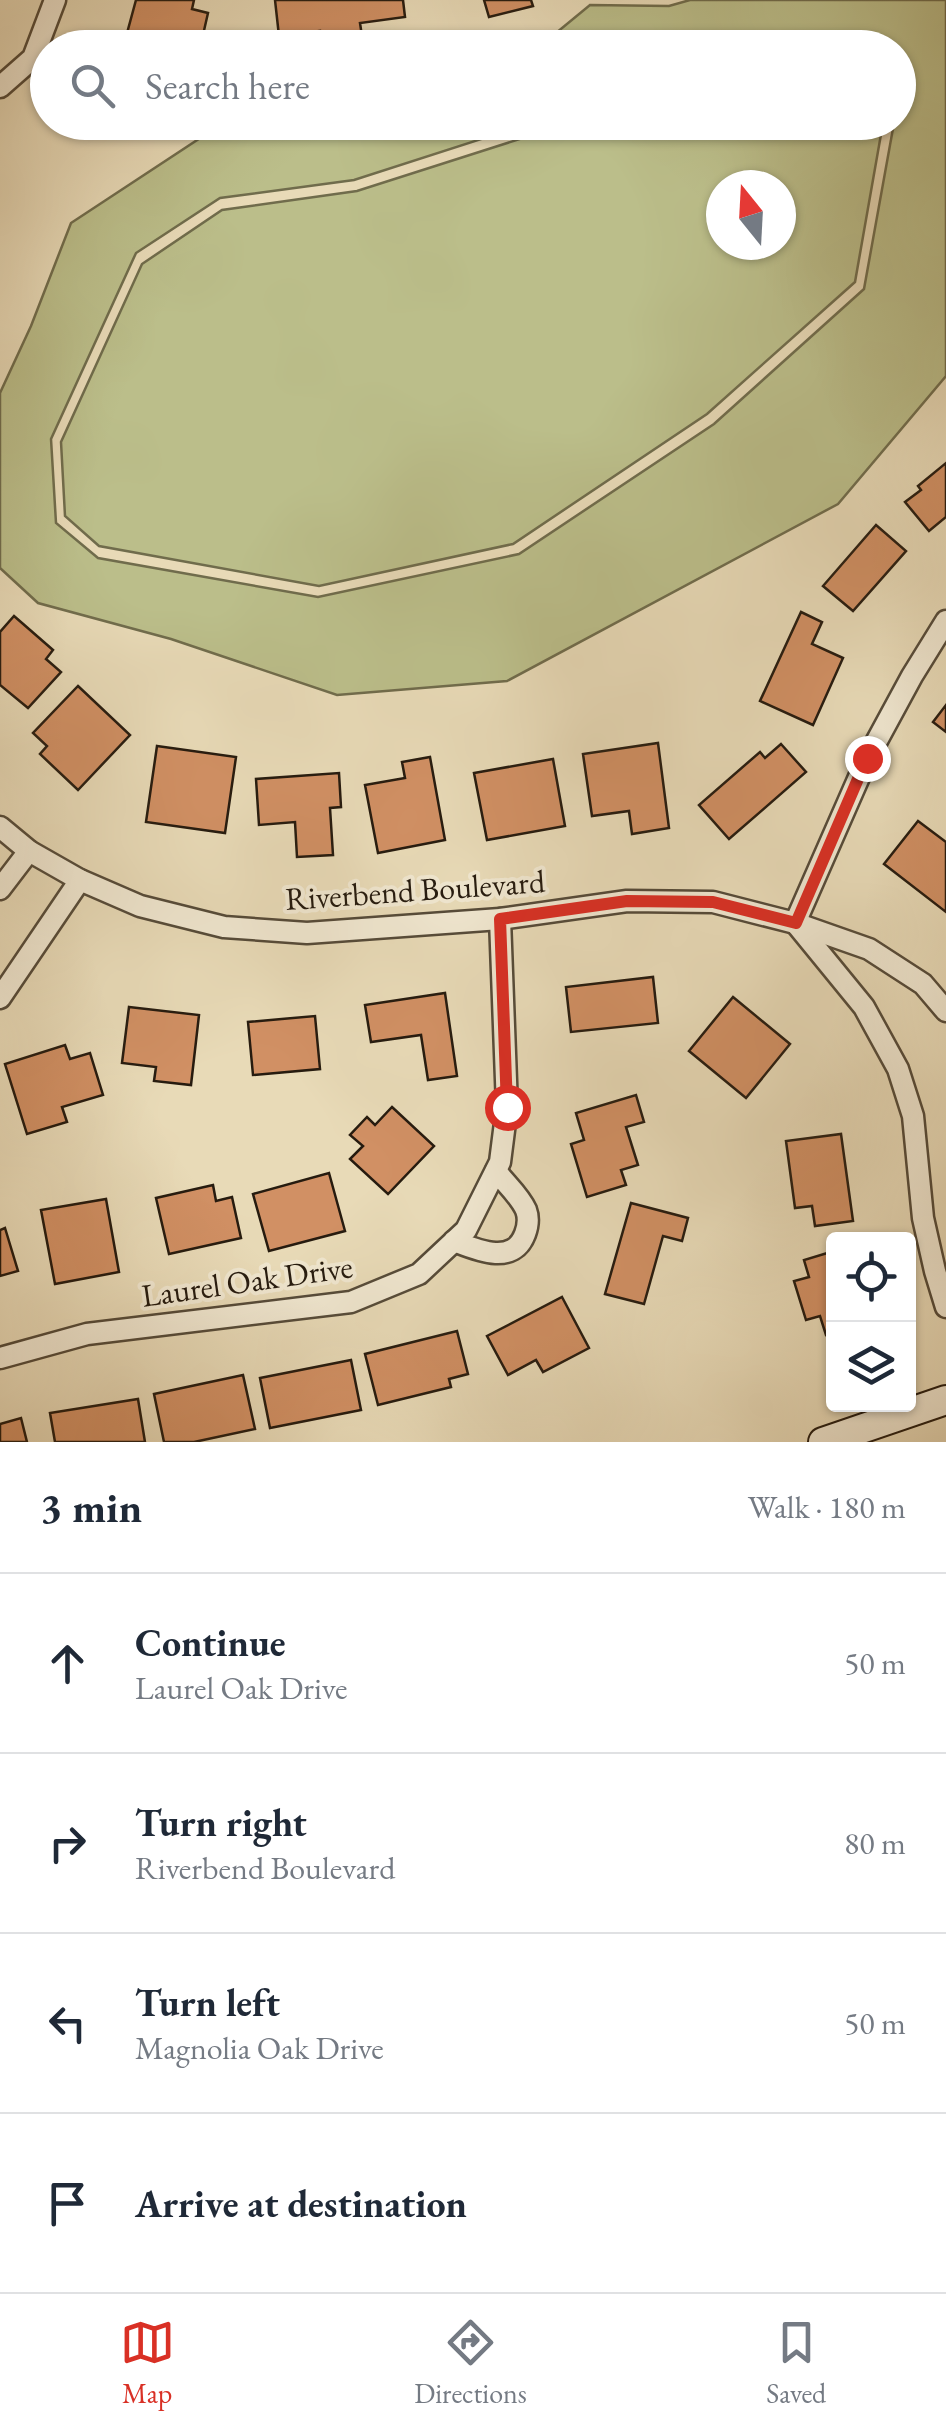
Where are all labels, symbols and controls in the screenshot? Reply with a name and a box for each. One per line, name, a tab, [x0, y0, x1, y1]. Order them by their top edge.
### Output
search box	[30, 30, 916, 140]
icon: search	[65, 58, 120, 113]
text: Search here	[145, 61, 310, 110]
north arrow	[706, 170, 796, 260]
route end	[845, 736, 891, 782]
street label: Riverbend Boulevard	[284, 860, 547, 920]
route start	[485, 1085, 531, 1131]
map controls	[826, 1232, 916, 1412]
button: locate	[826, 1232, 916, 1322]
street label: Laurel Oak Drive	[139, 1245, 355, 1317]
button: layers	[826, 1322, 916, 1412]
text: 3 min	[40, 1480, 142, 1535]
text: Walk · 180 m	[748, 1486, 906, 1528]
text: Continue	[135, 1618, 286, 1667]
icon: ahead	[40, 1636, 95, 1691]
text: 50 m	[844, 1642, 906, 1684]
text: Laurel Oak Drive	[135, 1667, 348, 1709]
text: Turn right	[135, 1798, 307, 1847]
icon: right	[40, 1816, 95, 1871]
text: 80 m	[844, 1822, 906, 1864]
text: Riverbend Boulevard	[135, 1847, 395, 1889]
text: Turn left	[135, 1978, 280, 2027]
icon: left	[40, 1996, 95, 2051]
text: 50 m	[844, 2002, 906, 2044]
text: Magnolia Oak Drive	[135, 2027, 384, 2069]
icon: arrive	[40, 2176, 95, 2231]
text: Arrive at destination	[135, 2179, 467, 2228]
tab: Map	[120, 2315, 175, 2411]
tab: Directions	[414, 2315, 527, 2411]
tab: Saved	[766, 2315, 826, 2411]

